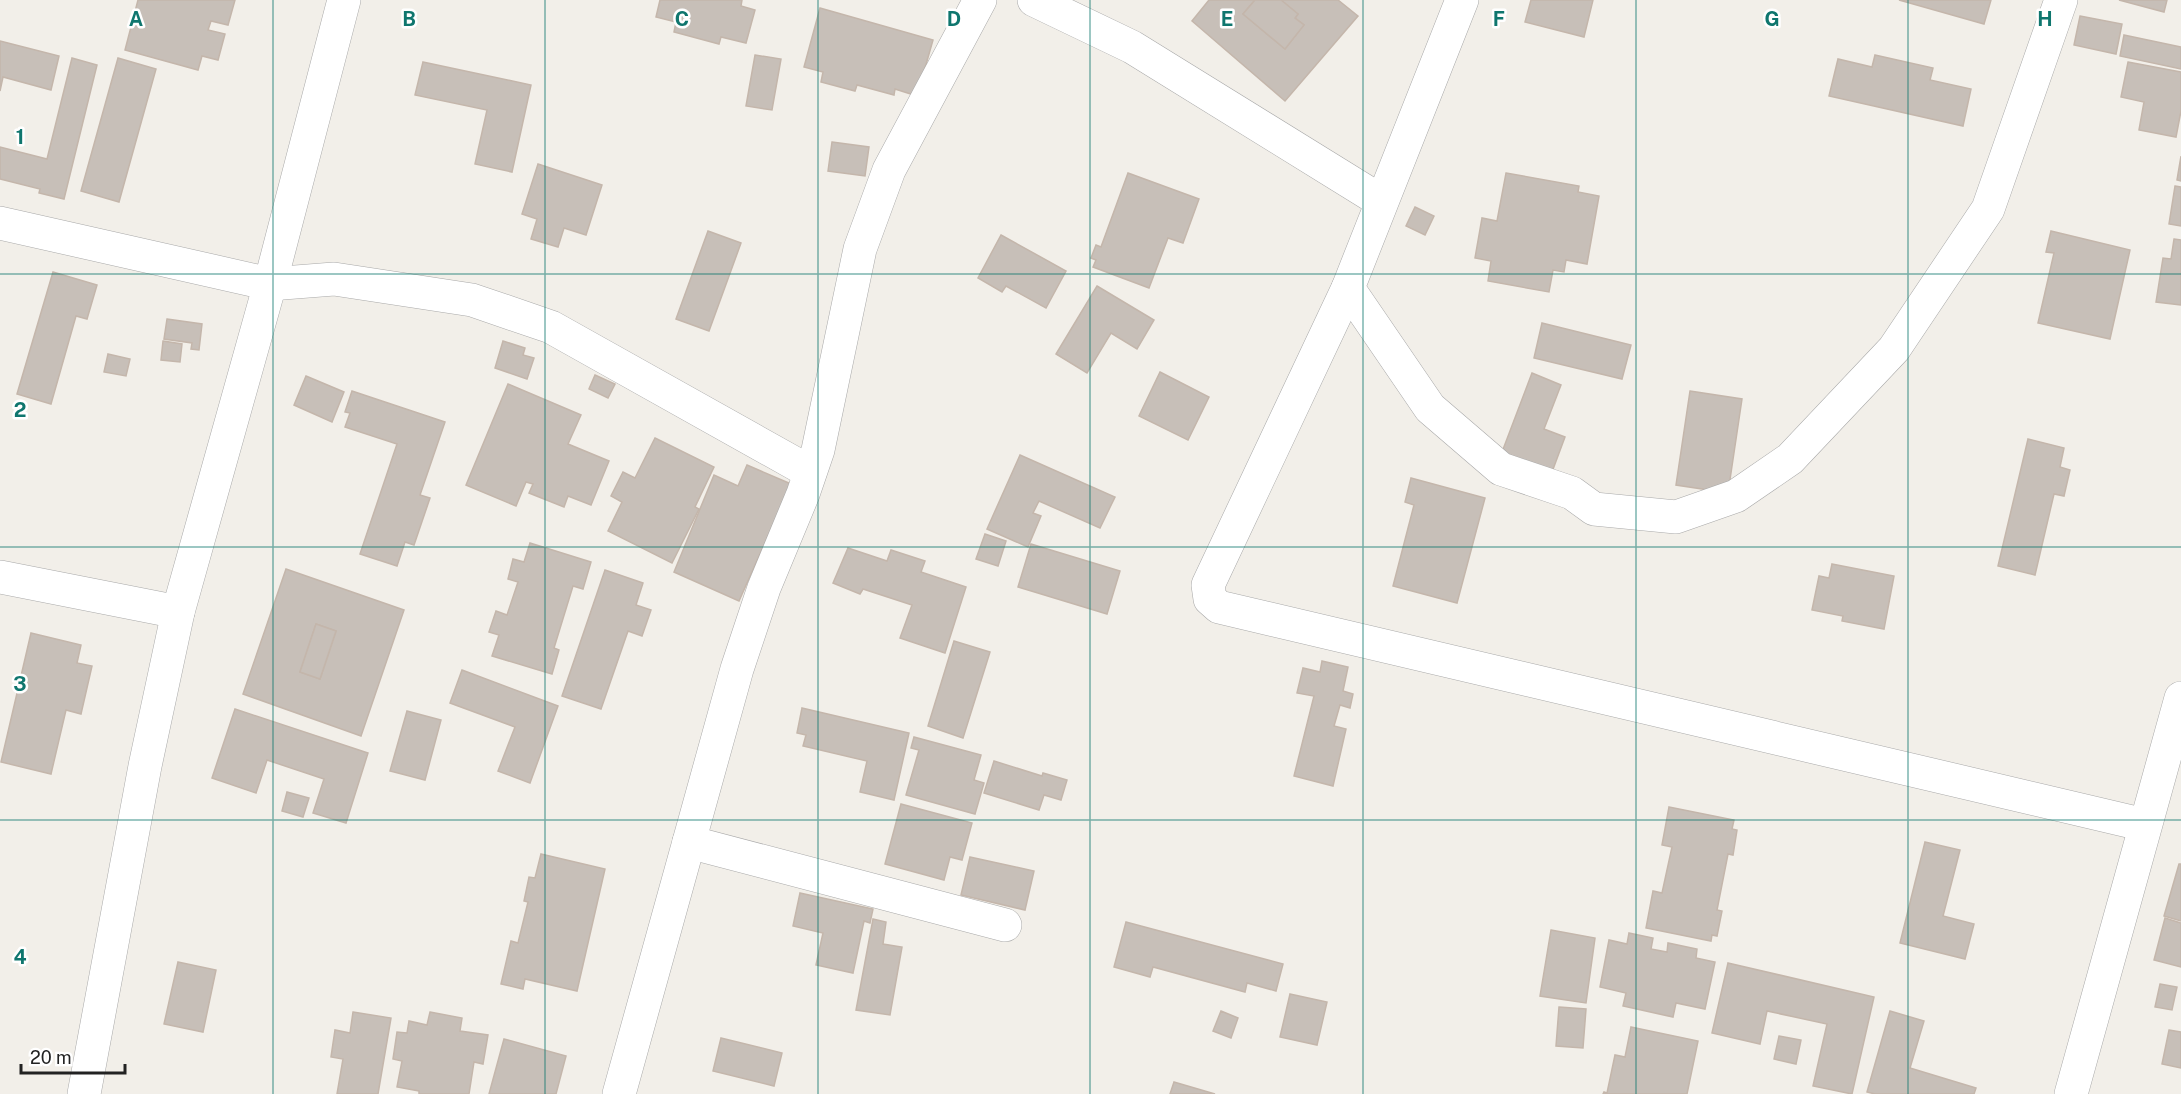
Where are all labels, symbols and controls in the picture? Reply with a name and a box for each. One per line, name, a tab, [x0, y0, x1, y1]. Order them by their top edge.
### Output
text: A	[129, 7, 143, 31]
text: B	[402, 7, 416, 31]
text: C	[675, 7, 689, 31]
text: D	[947, 7, 961, 31]
text: E	[1221, 7, 1233, 31]
text: F	[1493, 7, 1505, 31]
text: G	[1764, 7, 1780, 31]
text: H	[2037, 7, 2053, 31]
text: 1	[16, 125, 24, 149]
text: 2	[14, 398, 26, 422]
text: 3	[13, 672, 27, 696]
text: 4	[13, 945, 27, 969]
scale bar	[21, 1037, 124, 1075]
text: 20 m	[30, 1047, 72, 1068]

